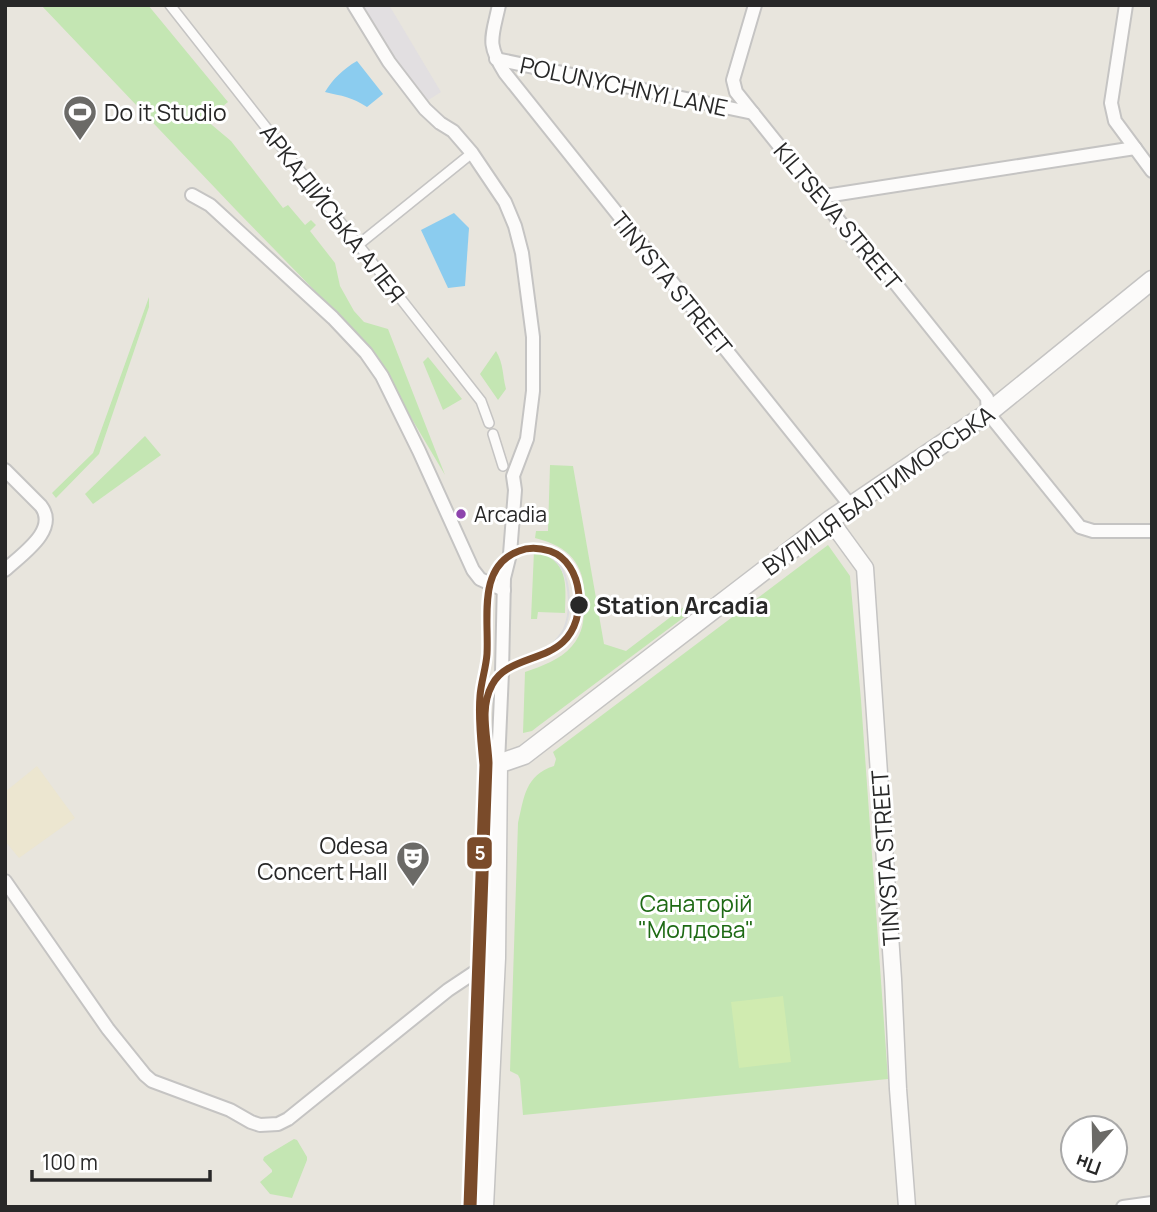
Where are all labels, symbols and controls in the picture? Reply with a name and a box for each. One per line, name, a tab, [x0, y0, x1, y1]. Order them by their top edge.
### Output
street label: POLUNYCHNYI LANE	[517, 48, 731, 124]
sports icon: Do it Studio	[61, 93, 99, 142]
place label: Do it Studio	[104, 96, 227, 128]
street label: АРКАДІЙСЬКА АЛЕЯ	[253, 117, 413, 309]
street label: KILTSEVA STREET	[767, 136, 909, 297]
street label: TINYSTA STREET	[604, 205, 740, 362]
street label: ВУЛИЦЯ БАЛТИМОРСЬКА	[756, 397, 1001, 582]
place label: Arcadia	[474, 500, 547, 528]
marker: Arcadia	[454, 507, 468, 521]
place label: Station Arcadia	[596, 589, 769, 621]
marker: Station Arcadia	[568, 594, 590, 616]
street label: TINYSTA STREET	[863, 769, 907, 947]
place label: Odesa Concert Hall	[257, 829, 388, 887]
line badge: 5	[466, 836, 493, 870]
theatre icon: Odesa Concert Hall	[394, 839, 432, 888]
text: 5	[474, 840, 486, 866]
park label: Санаторій "Молдова"	[638, 887, 754, 945]
north arrow	[1059, 1114, 1129, 1184]
scale bar	[32, 1138, 210, 1182]
text: 100 m	[42, 1148, 98, 1176]
text: Пн	[1072, 1148, 1105, 1182]

